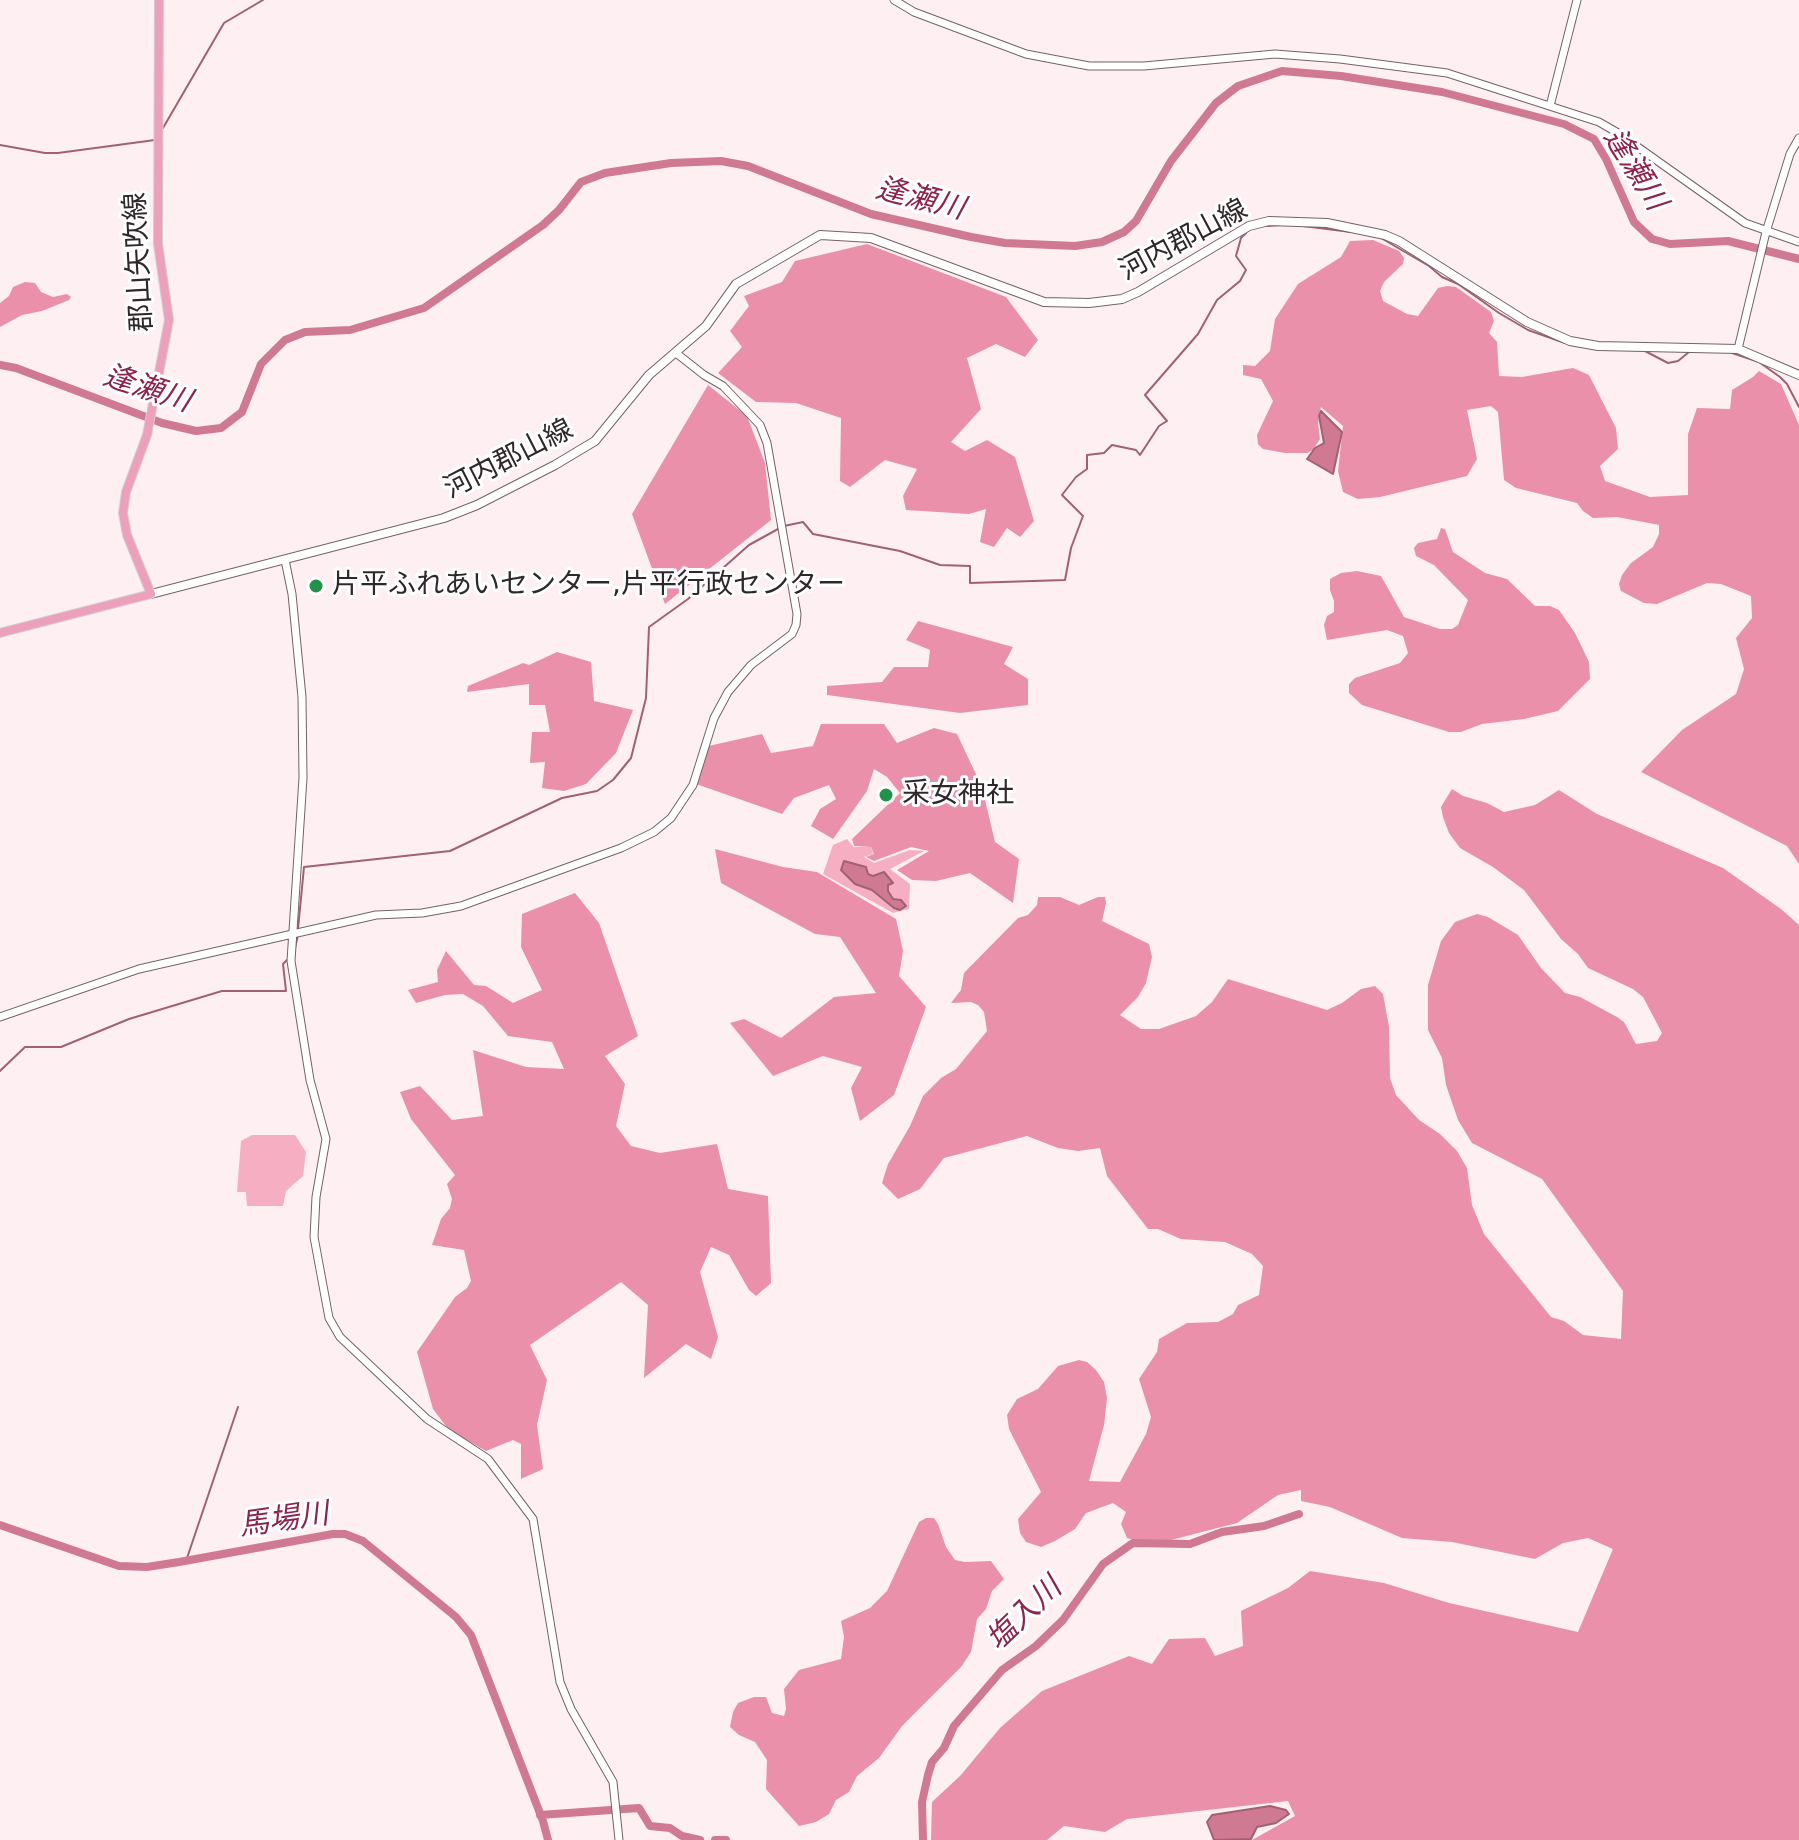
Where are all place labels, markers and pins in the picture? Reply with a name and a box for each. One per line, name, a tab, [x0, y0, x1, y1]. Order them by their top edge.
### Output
place label: 片平ふれあいセンター,片平行政センター	[332, 569, 845, 603]
marker: 片平ふれあいセンター,片平行政センター	[307, 577, 325, 595]
place label: 采女神社	[902, 778, 1014, 812]
marker: 采女神社	[877, 786, 895, 804]

